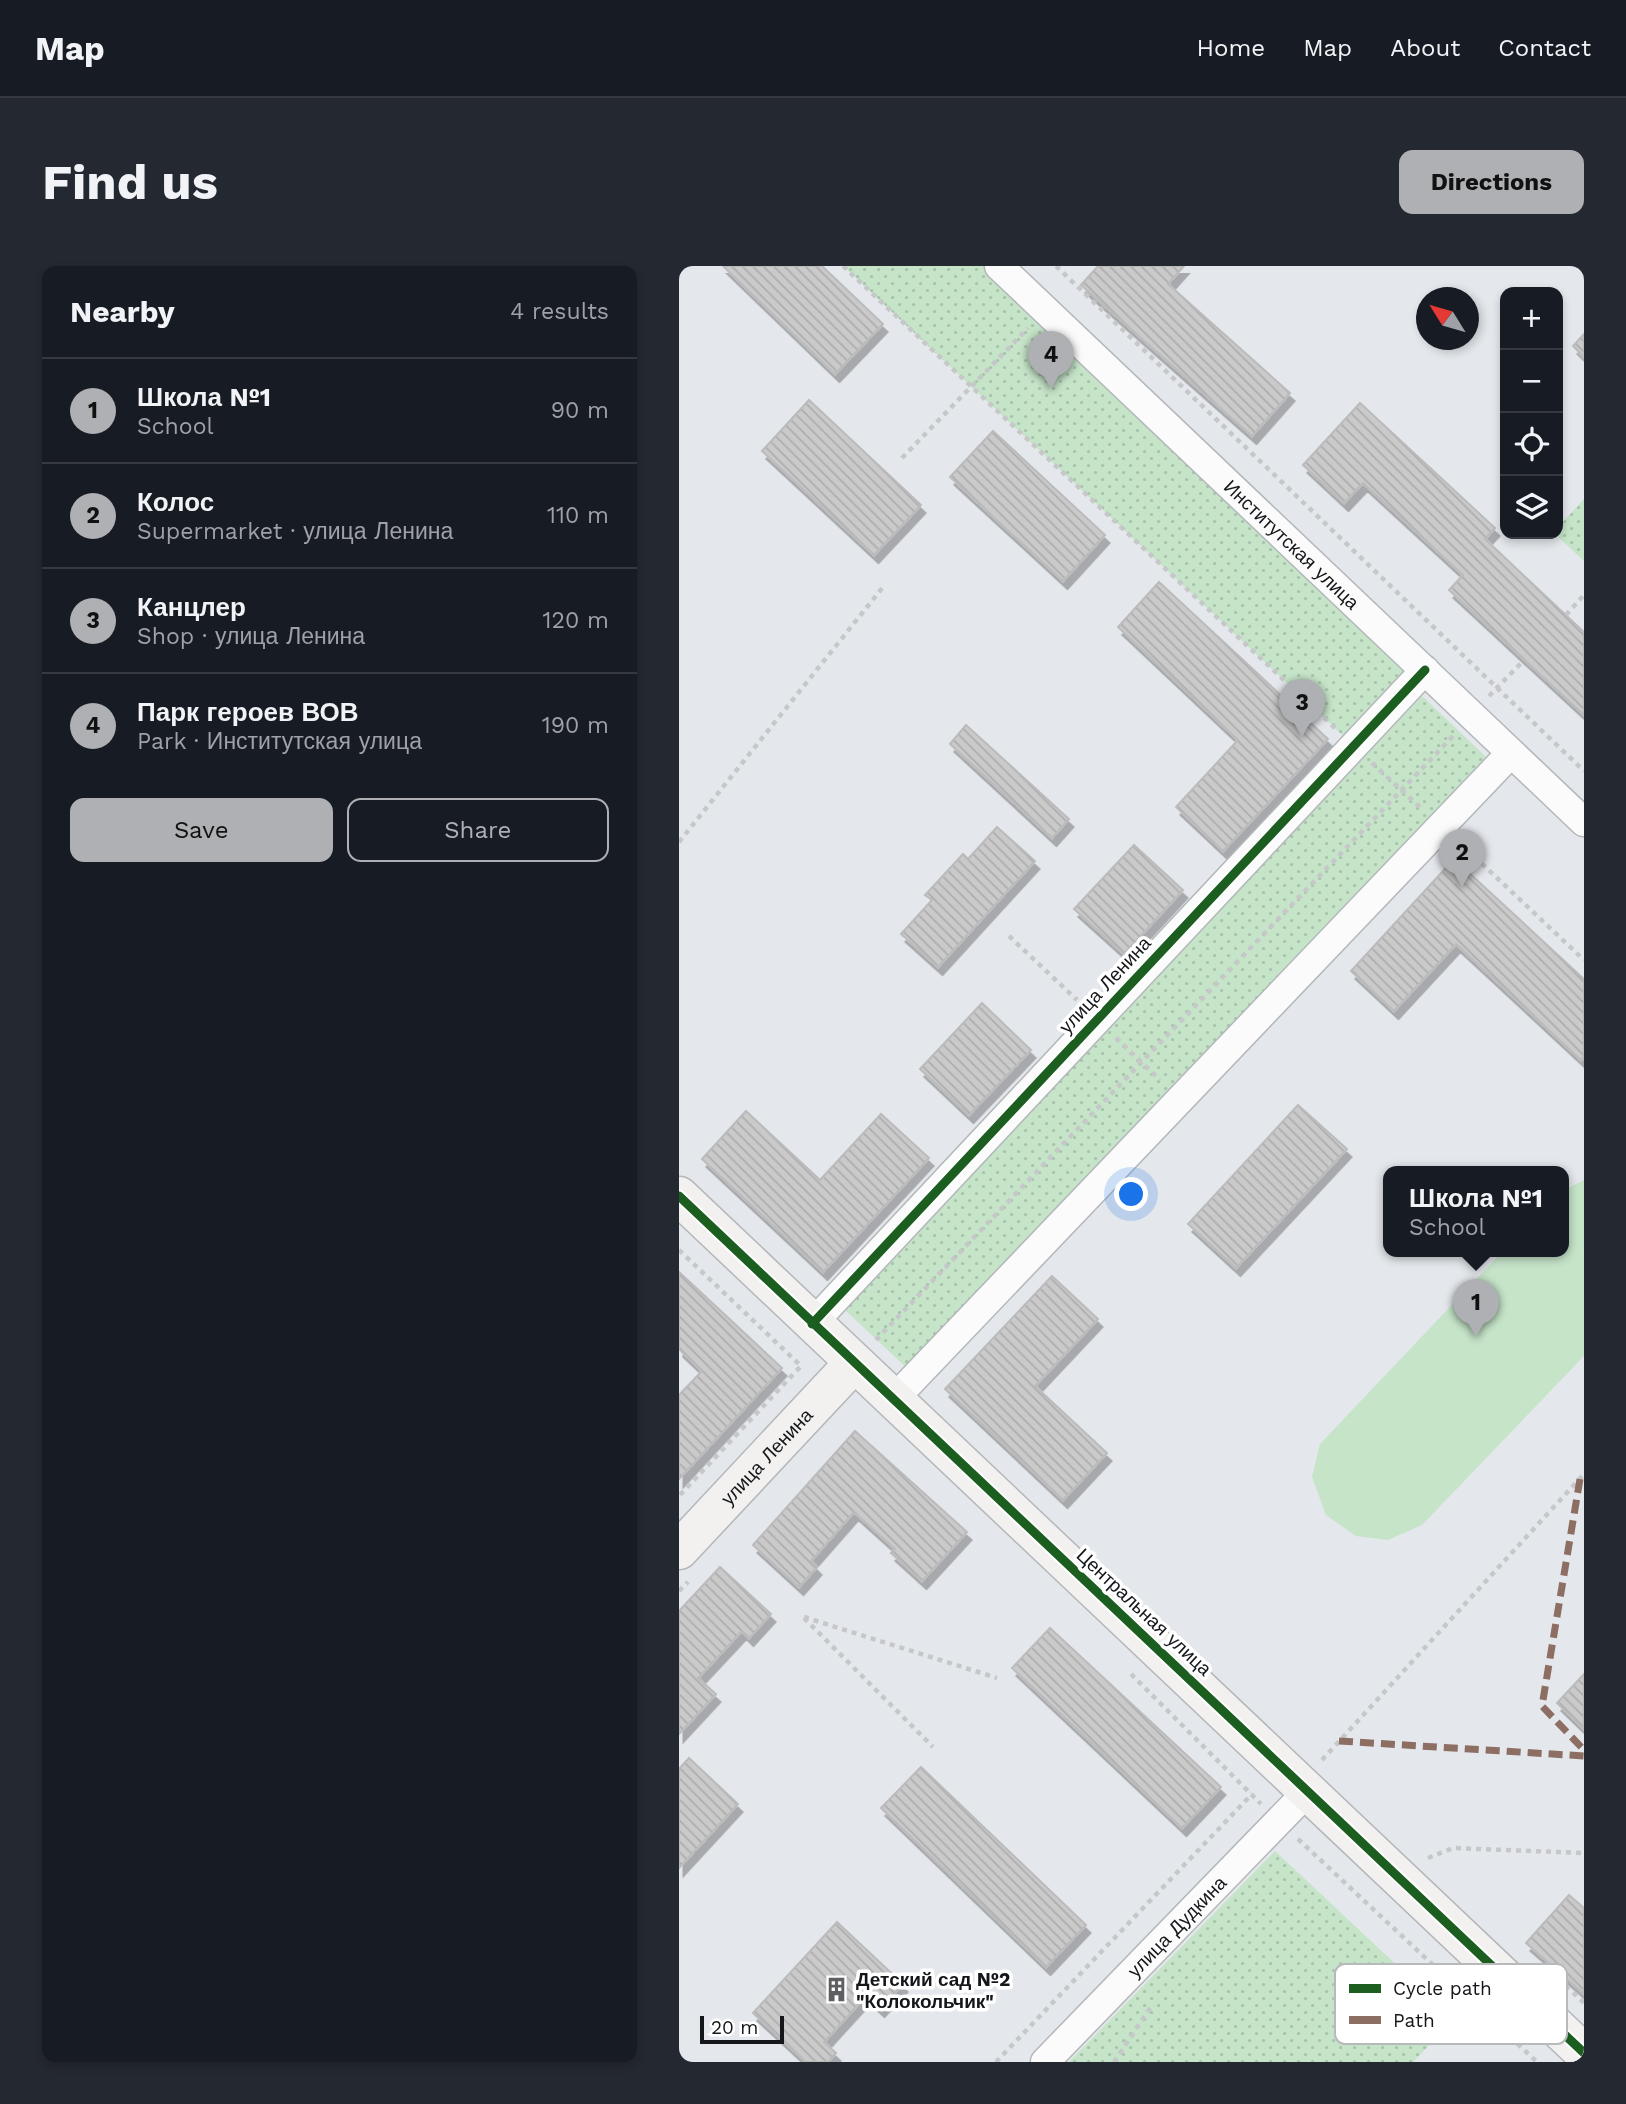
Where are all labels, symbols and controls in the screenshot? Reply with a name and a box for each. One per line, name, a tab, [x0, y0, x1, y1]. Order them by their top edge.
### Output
text: Map	[35, 29, 105, 68]
text: Home	[1197, 34, 1265, 62]
text: Map	[1303, 34, 1352, 62]
text: About	[1390, 34, 1460, 62]
text: Contact	[1498, 34, 1591, 62]
button: Directions	[1399, 150, 1584, 214]
text: Find us	[42, 153, 218, 211]
north arrow	[1416, 287, 1479, 350]
map controls	[1500, 287, 1563, 539]
button: +	[1500, 287, 1563, 350]
text: Nearby	[70, 294, 175, 329]
text: 4 results	[510, 298, 609, 325]
pin: 4	[1028, 331, 1074, 389]
button: −	[1500, 350, 1563, 413]
text: Школа №1	[137, 382, 271, 412]
text: 1	[88, 397, 98, 424]
text: 90 m	[551, 397, 609, 424]
text: School	[137, 413, 214, 440]
button: locate	[1500, 413, 1563, 476]
street label: Институтская улица	[1219, 475, 1364, 614]
button: layers	[1500, 476, 1563, 539]
text: Колос	[137, 487, 214, 517]
text: 2	[86, 502, 100, 529]
text: 110 m	[547, 502, 609, 529]
text: Supermarket · улица Ленина	[137, 518, 453, 545]
text: Канцлер	[137, 592, 246, 622]
text: 3	[86, 607, 100, 634]
text: 120 m	[543, 607, 609, 634]
text: Shop · улица Ленина	[137, 623, 365, 650]
pin: 3	[1279, 679, 1325, 737]
text: Парк героев ВОВ	[137, 697, 359, 727]
text: 4	[86, 712, 100, 739]
text: 190 m	[542, 712, 609, 739]
text: Park · Институтская улица	[137, 728, 422, 755]
button: Save	[70, 798, 333, 862]
button: Share	[347, 798, 609, 862]
pin: 2	[1439, 829, 1485, 887]
street label: улица Ленина	[1054, 932, 1156, 1038]
popup	[1383, 1166, 1569, 1257]
your location	[1114, 1177, 1148, 1211]
text: Школа №1	[1409, 1183, 1543, 1213]
text: School	[1409, 1214, 1486, 1241]
pin: 1	[1453, 1279, 1499, 1337]
street label: улица Ленина	[716, 1403, 818, 1510]
street label: Центральная улица	[1072, 1544, 1217, 1681]
street label: улица Дудкина	[1122, 1871, 1231, 1982]
legend	[1335, 1964, 1567, 2044]
place label: Детский сад №2 "Колокольчик"	[856, 1968, 1010, 2013]
building icon: Детский сад №2 "Колокольчик"	[822, 1976, 850, 2004]
text: Cycle path	[1393, 1977, 1492, 2000]
text: Path	[1393, 2009, 1435, 2032]
scale bar	[700, 2013, 784, 2045]
text: 20 m	[711, 2016, 758, 2039]

